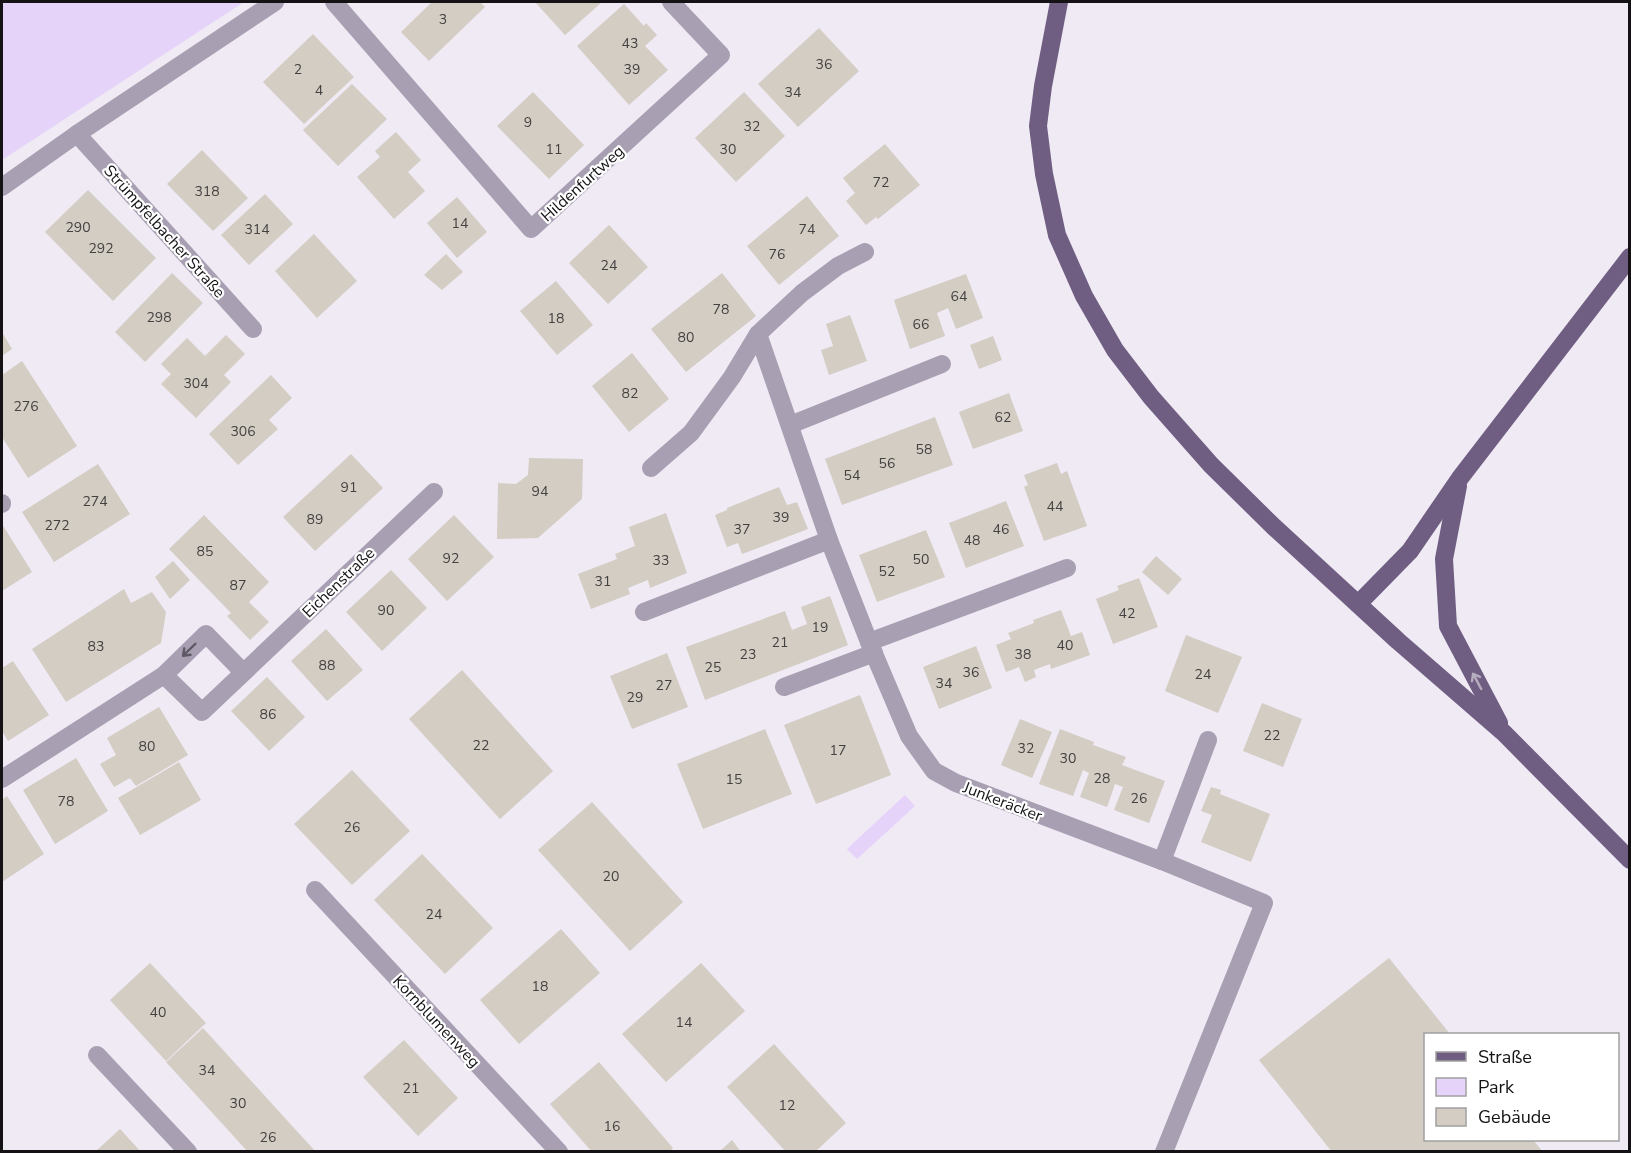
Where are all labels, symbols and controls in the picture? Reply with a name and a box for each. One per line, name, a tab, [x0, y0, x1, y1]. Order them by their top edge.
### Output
house number: 3	[439, 10, 447, 29]
house number: 43	[622, 34, 638, 53]
house number: 36	[816, 55, 832, 74]
house number: 2	[294, 60, 302, 79]
house number: 39	[624, 60, 640, 79]
house number: 4	[315, 81, 323, 100]
house number: 34	[785, 83, 801, 102]
house number: 9	[524, 113, 532, 132]
house number: 32	[744, 117, 760, 136]
street label: Hildenfurtweg	[536, 140, 629, 227]
house number: 11	[546, 140, 562, 159]
house number: 30	[720, 140, 736, 159]
street label: Strümpfelbacher Straße	[99, 160, 230, 303]
house number: 72	[873, 173, 889, 192]
house number: 318	[194, 182, 220, 201]
house number: 14	[452, 214, 468, 233]
house number: 290	[65, 218, 91, 237]
house number: 314	[244, 220, 270, 239]
house number: 74	[799, 220, 815, 239]
house number: 292	[88, 239, 114, 258]
house number: 76	[769, 245, 785, 264]
house number: 24	[601, 256, 617, 275]
house number: 64	[951, 287, 967, 306]
house number: 78	[713, 300, 729, 319]
house number: 298	[146, 308, 172, 327]
house number: 18	[548, 309, 564, 328]
house number: 66	[913, 315, 929, 334]
house number: 80	[678, 328, 694, 347]
house number: 304	[183, 374, 209, 393]
house number: 82	[622, 384, 638, 403]
house number: 276	[13, 397, 39, 416]
house number: 62	[995, 408, 1011, 427]
house number: 306	[230, 422, 256, 441]
house number: 58	[916, 440, 932, 459]
house number: 56	[879, 454, 895, 473]
house number: 54	[844, 466, 860, 485]
house number: 91	[341, 478, 357, 497]
house number: 94	[532, 482, 548, 501]
house number: 274	[82, 492, 108, 511]
house number: 44	[1047, 497, 1063, 516]
house number: 39	[773, 508, 789, 527]
house number: 89	[307, 510, 323, 529]
house number: 272	[44, 516, 70, 535]
house number: 37	[734, 520, 750, 539]
house number: 46	[993, 520, 1009, 539]
house number: 48	[964, 531, 980, 550]
house number: 85	[197, 542, 213, 561]
street label: Eichenstraße	[298, 543, 380, 623]
house number: 92	[443, 549, 459, 568]
house number: 50	[913, 550, 929, 569]
house number: 33	[653, 551, 669, 570]
house number: 52	[879, 562, 895, 581]
house number: 31	[595, 572, 611, 591]
house number: 87	[230, 576, 246, 595]
house number: 90	[378, 601, 394, 620]
house number: 42	[1119, 604, 1135, 623]
house number: 19	[812, 618, 828, 637]
house number: 21	[772, 633, 788, 652]
house number: 40	[1057, 636, 1073, 655]
house number: 83	[88, 637, 104, 656]
one-way arrow	[182, 643, 197, 658]
house number: 23	[740, 645, 756, 664]
house number: 38	[1015, 645, 1031, 664]
house number: 88	[319, 656, 335, 675]
house number: 25	[705, 658, 721, 677]
house number: 36	[963, 663, 979, 682]
house number: 24	[1195, 665, 1211, 684]
one-way arrow	[1471, 673, 1483, 690]
house number: 34	[936, 674, 952, 693]
house number: 27	[656, 676, 672, 695]
house number: 29	[627, 688, 643, 707]
house number: 86	[260, 705, 276, 724]
house number: 22	[1264, 726, 1280, 745]
house number: 22	[473, 736, 489, 755]
house number: 80	[139, 737, 155, 756]
house number: 32	[1018, 739, 1034, 758]
house number: 17	[830, 741, 846, 760]
house number: 30	[1060, 749, 1076, 768]
house number: 28	[1094, 769, 1110, 788]
house number: 15	[726, 770, 742, 789]
street label: Junkeräcker	[959, 776, 1046, 827]
house number: 26	[1131, 789, 1147, 808]
house number: 78	[58, 792, 74, 811]
house number: 26	[344, 818, 360, 837]
house number: 20	[603, 867, 619, 886]
house number: 24	[426, 905, 442, 924]
street label: Kornblumenweg	[388, 971, 485, 1073]
house number: 18	[532, 977, 548, 996]
house number: 40	[150, 1003, 166, 1022]
house number: 14	[676, 1013, 692, 1032]
legend	[1424, 1033, 1619, 1141]
text: Straße	[1478, 1045, 1532, 1069]
house number: 34	[199, 1061, 215, 1080]
text: Park	[1478, 1075, 1515, 1099]
house number: 21	[403, 1079, 419, 1098]
house number: 30	[230, 1094, 246, 1113]
house number: 12	[779, 1096, 795, 1115]
text: Gebäude	[1478, 1105, 1551, 1129]
house number: 16	[604, 1117, 620, 1136]
house number: 26	[260, 1128, 276, 1147]

